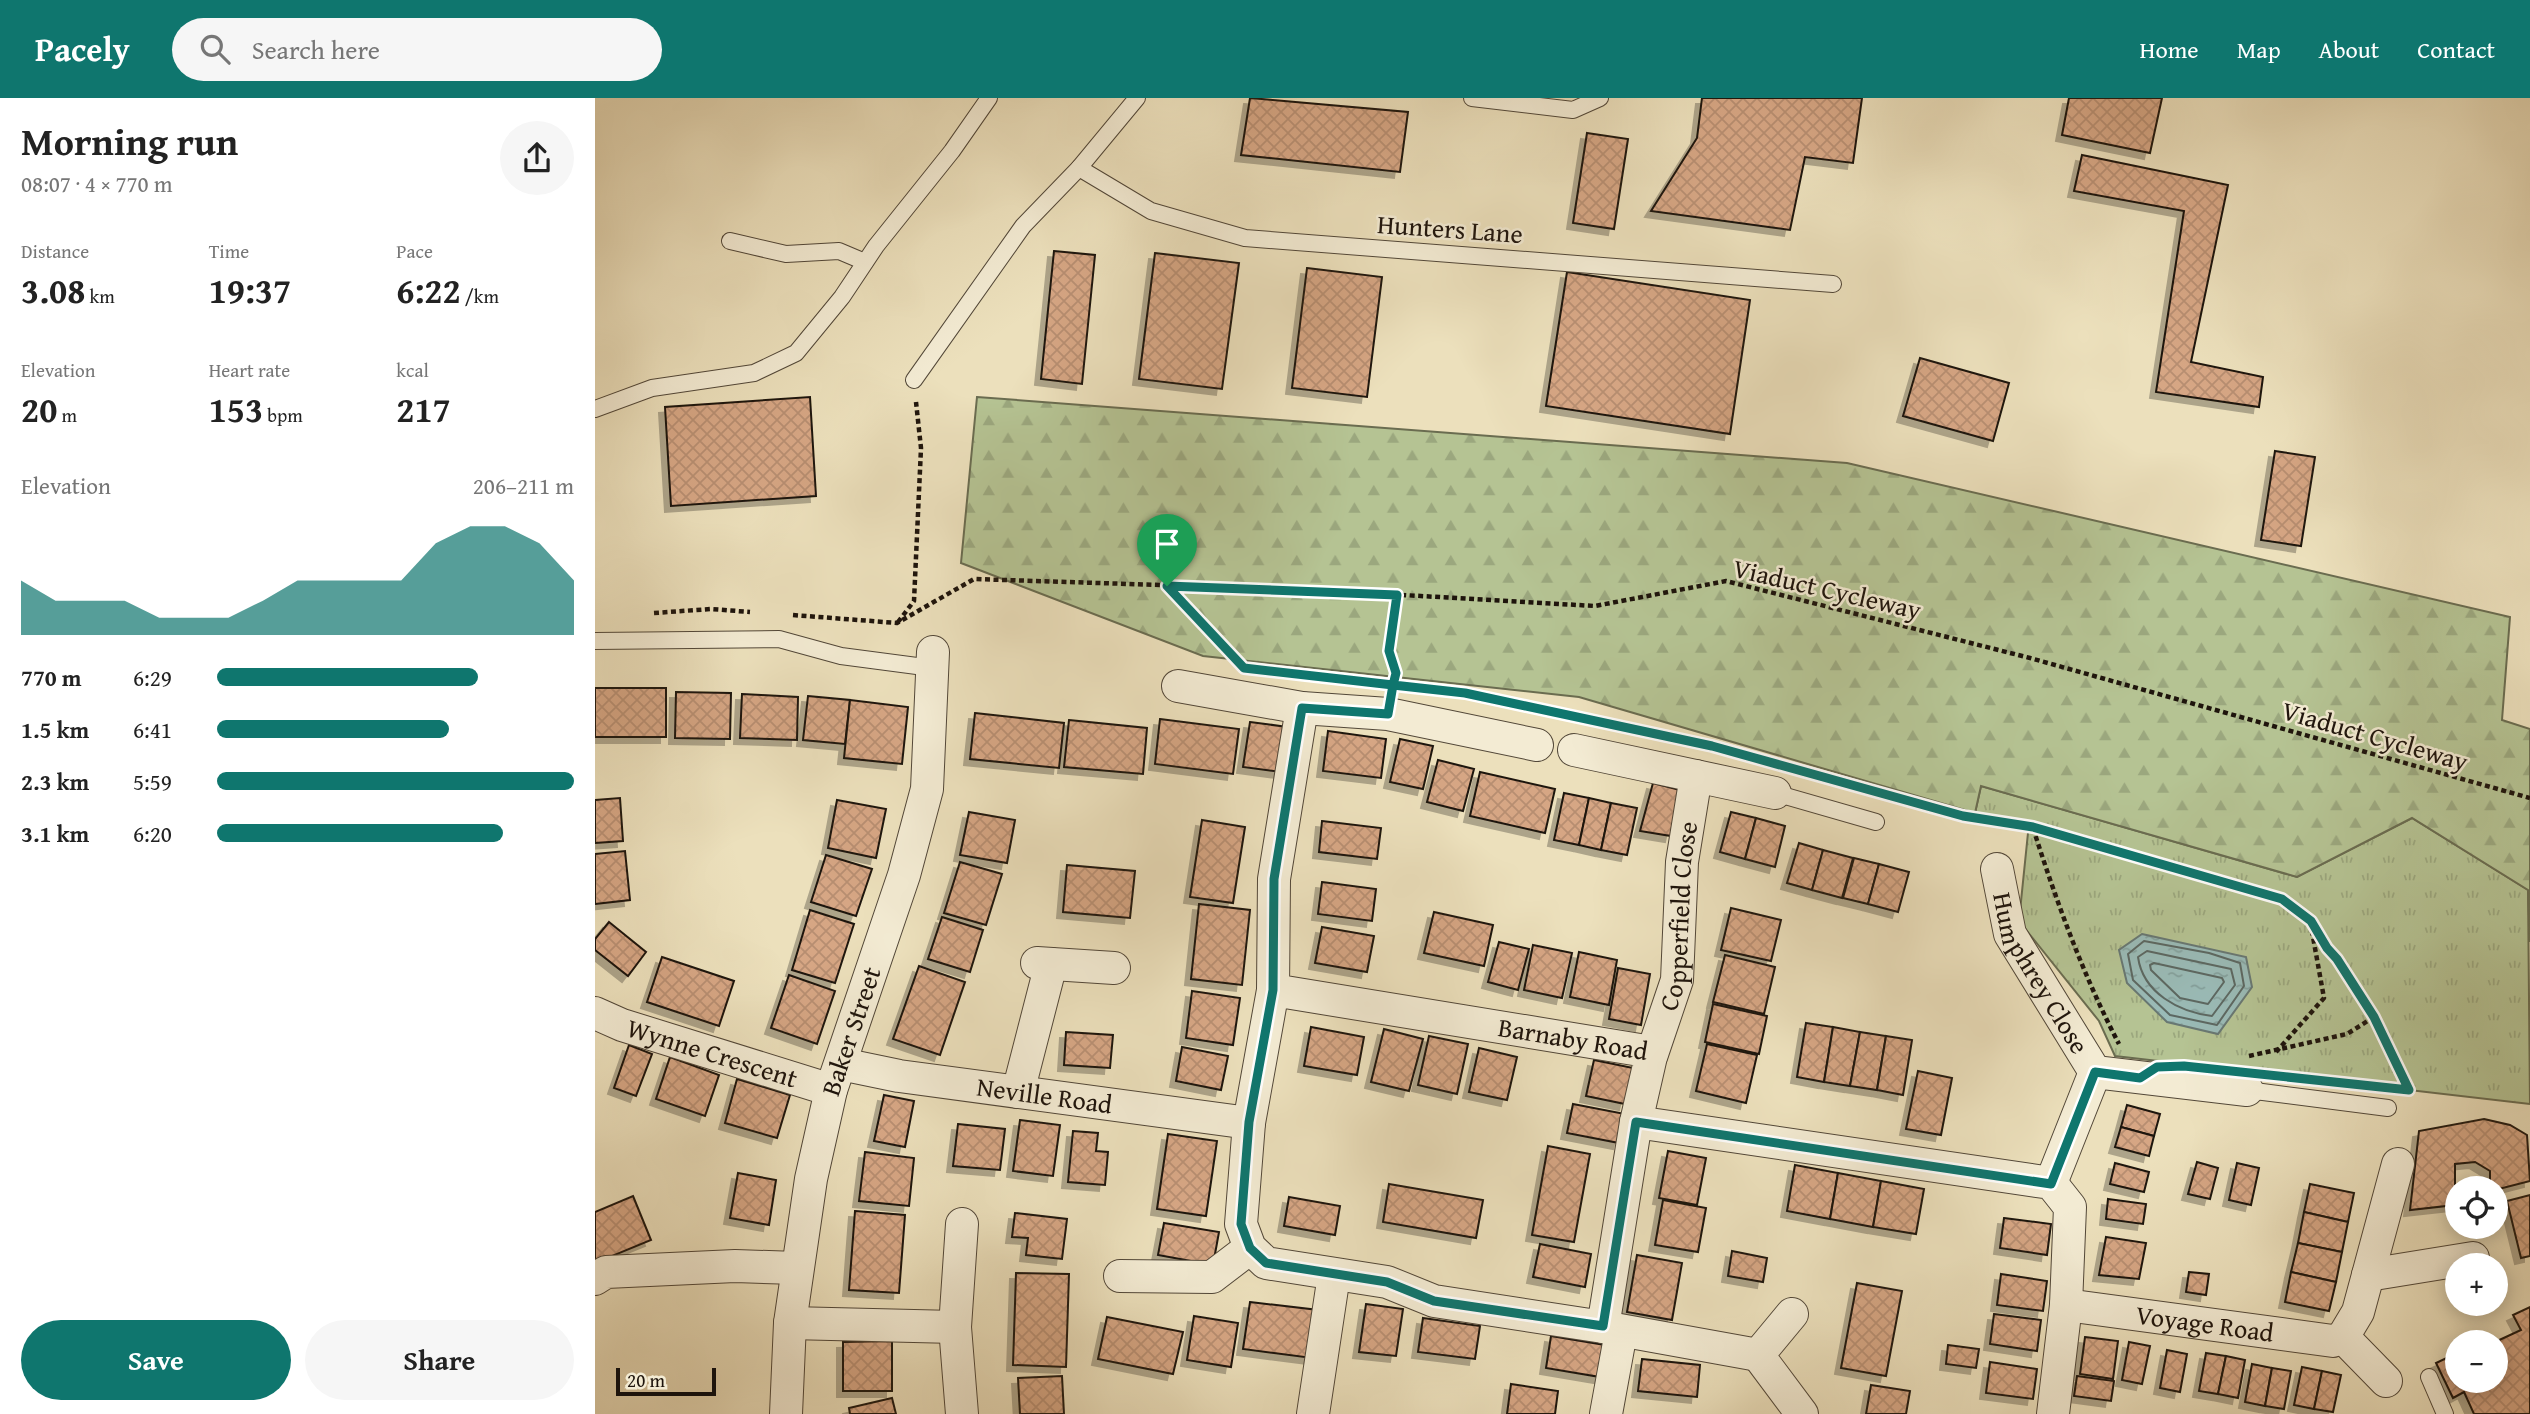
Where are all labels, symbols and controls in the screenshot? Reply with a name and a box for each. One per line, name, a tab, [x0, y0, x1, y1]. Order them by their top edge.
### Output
search box	[172, 18, 662, 81]
text: Pacely	[35, 25, 130, 73]
icon: search	[196, 30, 234, 68]
text: Search here	[252, 30, 380, 69]
text: Home	[2140, 32, 2199, 67]
text: Map	[2237, 32, 2281, 67]
text: About	[2319, 32, 2379, 67]
text: Contact	[2417, 32, 2495, 67]
text: Morning run	[21, 113, 238, 169]
button: share	[500, 121, 574, 195]
text: 08:07 · 4 × 770 m	[21, 167, 173, 200]
street label: Hunters Lane	[1376, 204, 1524, 253]
text: Distance	[21, 237, 89, 265]
text: Time	[209, 237, 249, 265]
text: Pace	[396, 237, 433, 265]
text: 3.08	[21, 265, 85, 316]
text: 19:37	[209, 265, 291, 316]
text: 6:22	[396, 265, 461, 316]
text: km	[85, 282, 115, 310]
text: /km	[461, 282, 499, 310]
text: Elevation	[21, 356, 95, 384]
text: Heart rate	[209, 356, 290, 384]
text: kcal	[396, 356, 429, 384]
text: 20	[21, 384, 57, 435]
text: 153	[209, 384, 263, 435]
text: 217	[396, 384, 451, 435]
text: m	[57, 401, 77, 429]
text: bpm	[263, 401, 303, 429]
text: Elevation	[21, 469, 111, 502]
text: 206–211 m	[473, 469, 574, 502]
pin	[1137, 514, 1197, 586]
icon: arrive	[1148, 525, 1186, 563]
street label: Viaduct Cycleway	[1729, 548, 1925, 629]
text: 770 m	[21, 661, 82, 694]
text: 6:29	[133, 661, 172, 694]
street label: Viaduct Cycleway	[2277, 690, 2473, 781]
text: 1.5 km	[21, 713, 89, 746]
text: 6:41	[133, 713, 172, 746]
text: 2.3 km	[21, 765, 89, 798]
text: 5:59	[133, 765, 172, 798]
text: 3.1 km	[21, 817, 89, 850]
text: 6:20	[133, 817, 172, 850]
street label: Copperfield Close	[1648, 818, 1707, 1016]
street label: Humphrey Close	[1983, 889, 2099, 1061]
street label: Baker Street	[810, 961, 891, 1101]
street label: Barnaby Road	[1495, 1007, 1651, 1070]
street label: Wynne Crescent	[622, 1008, 803, 1097]
street label: Neville Road	[974, 1067, 1115, 1123]
map controls	[2445, 1176, 2508, 1393]
button: locate	[2445, 1176, 2508, 1239]
button: +	[2445, 1253, 2508, 1316]
street label: Voyage Road	[2133, 1295, 2276, 1352]
button: Save	[21, 1320, 291, 1400]
button: Share	[305, 1320, 574, 1400]
button: −	[2445, 1330, 2508, 1393]
scale bar	[616, 1365, 716, 1397]
text: 20 m	[627, 1366, 665, 1394]

